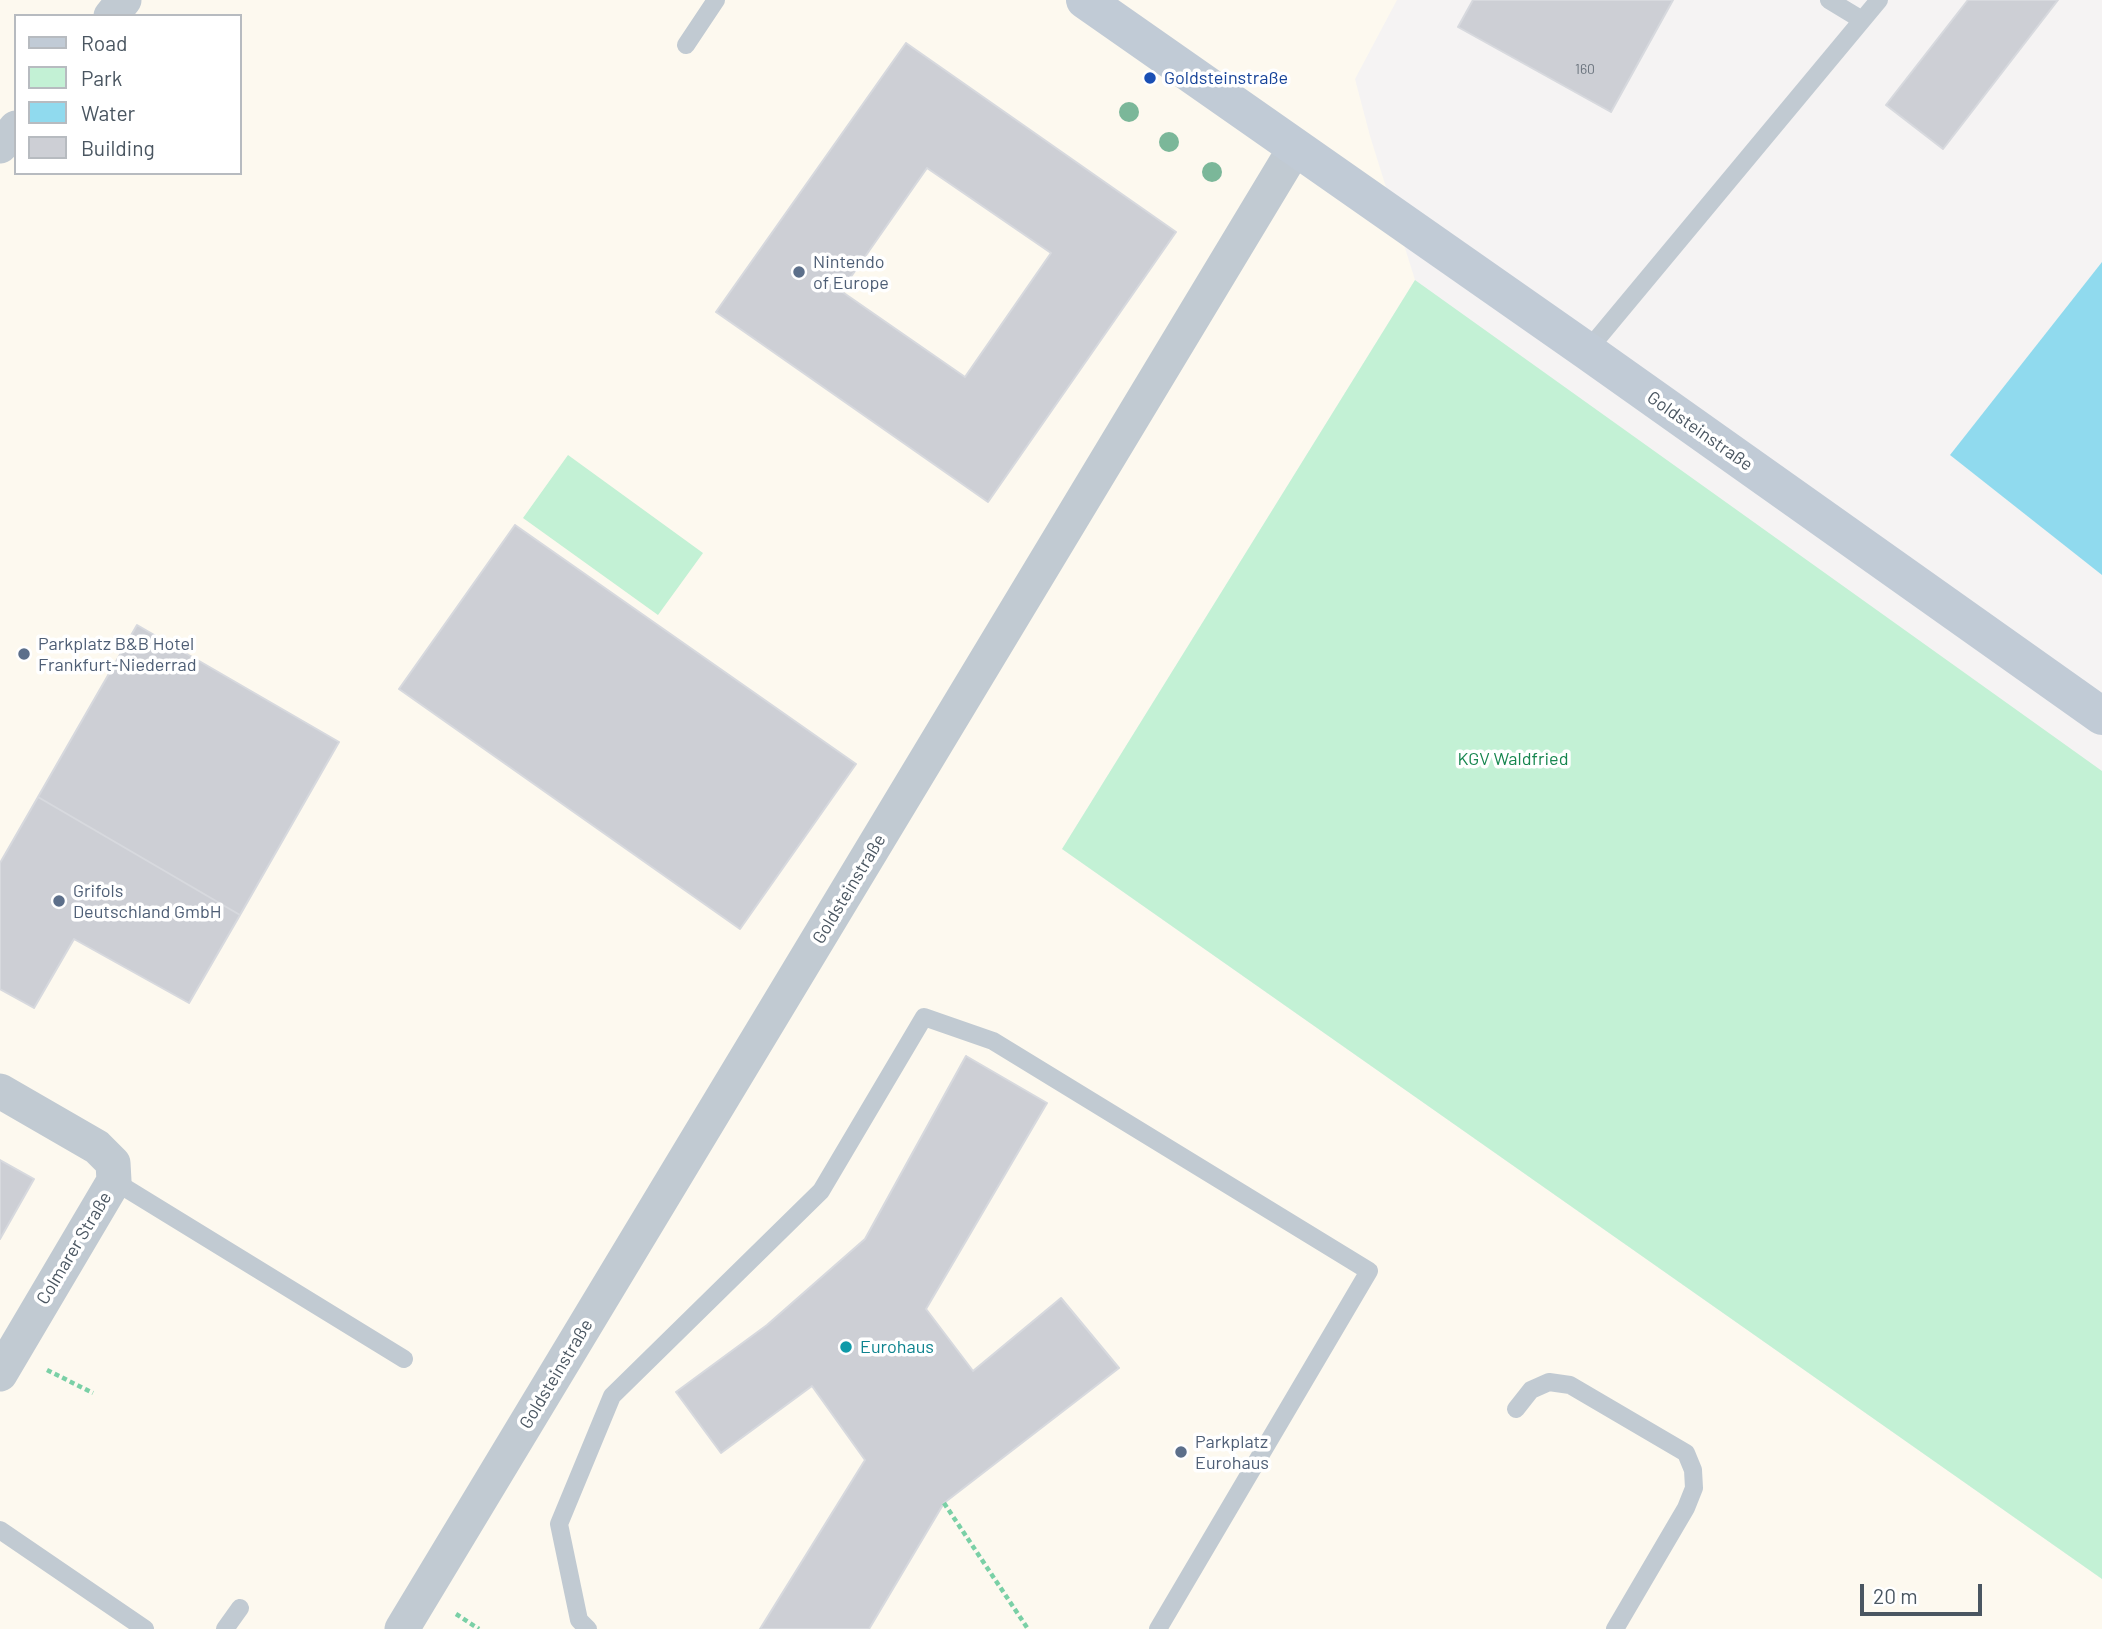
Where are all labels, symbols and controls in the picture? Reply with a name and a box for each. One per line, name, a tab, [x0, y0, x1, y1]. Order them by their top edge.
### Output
legend	[14, 14, 242, 175]
text: Road	[81, 30, 127, 55]
house number: 160	[1575, 61, 1595, 77]
text: Park	[81, 65, 122, 90]
place label: Goldsteinstraße	[1164, 67, 1288, 89]
marker: Goldsteinstraße	[1142, 70, 1158, 86]
text: Water	[81, 100, 135, 125]
text: Building	[81, 135, 155, 160]
place label: Nintendo of Europe	[813, 251, 889, 294]
marker: Nintendo of Europe	[791, 264, 807, 280]
street label: Goldsteinstraße	[1643, 387, 1757, 475]
place label: Parkplatz B&B Hotel Frankfurt-Niederrad	[38, 633, 197, 676]
marker: Parkplatz B&B Hotel Frankfurt-Niederrad	[16, 646, 32, 662]
park label: KGV Waldfried	[1458, 748, 1568, 770]
street label: Goldsteinstraße	[808, 830, 890, 948]
place label: Grifols Deutschland GmbH	[73, 880, 221, 922]
marker: Grifols Deutschland GmbH	[51, 893, 67, 909]
street label: Colmarer Straße	[32, 1188, 116, 1308]
street label: Goldsteinstraße	[515, 1315, 597, 1433]
place label: Eurohaus	[860, 1336, 934, 1358]
marker: Eurohaus	[838, 1339, 854, 1355]
place label: Parkplatz Eurohaus	[1195, 1431, 1269, 1474]
marker: Parkplatz Eurohaus	[1173, 1444, 1189, 1460]
scale bar	[1864, 1570, 1986, 1614]
text: 20 m	[1873, 1583, 1918, 1608]

